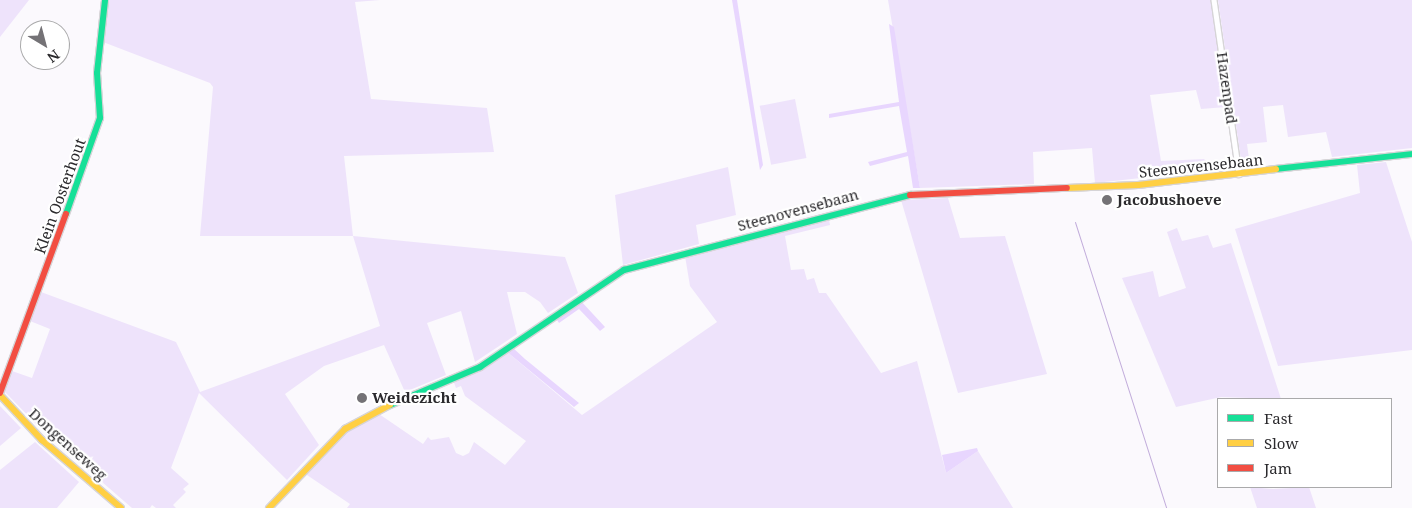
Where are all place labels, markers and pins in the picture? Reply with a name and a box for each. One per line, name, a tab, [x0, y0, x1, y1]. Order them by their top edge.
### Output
place label: Jacobushoeve	[1117, 191, 1221, 209]
marker: Jacobushoeve	[1101, 194, 1113, 206]
place label: Weidezicht	[372, 389, 456, 407]
marker: Weidezicht	[356, 392, 368, 404]

